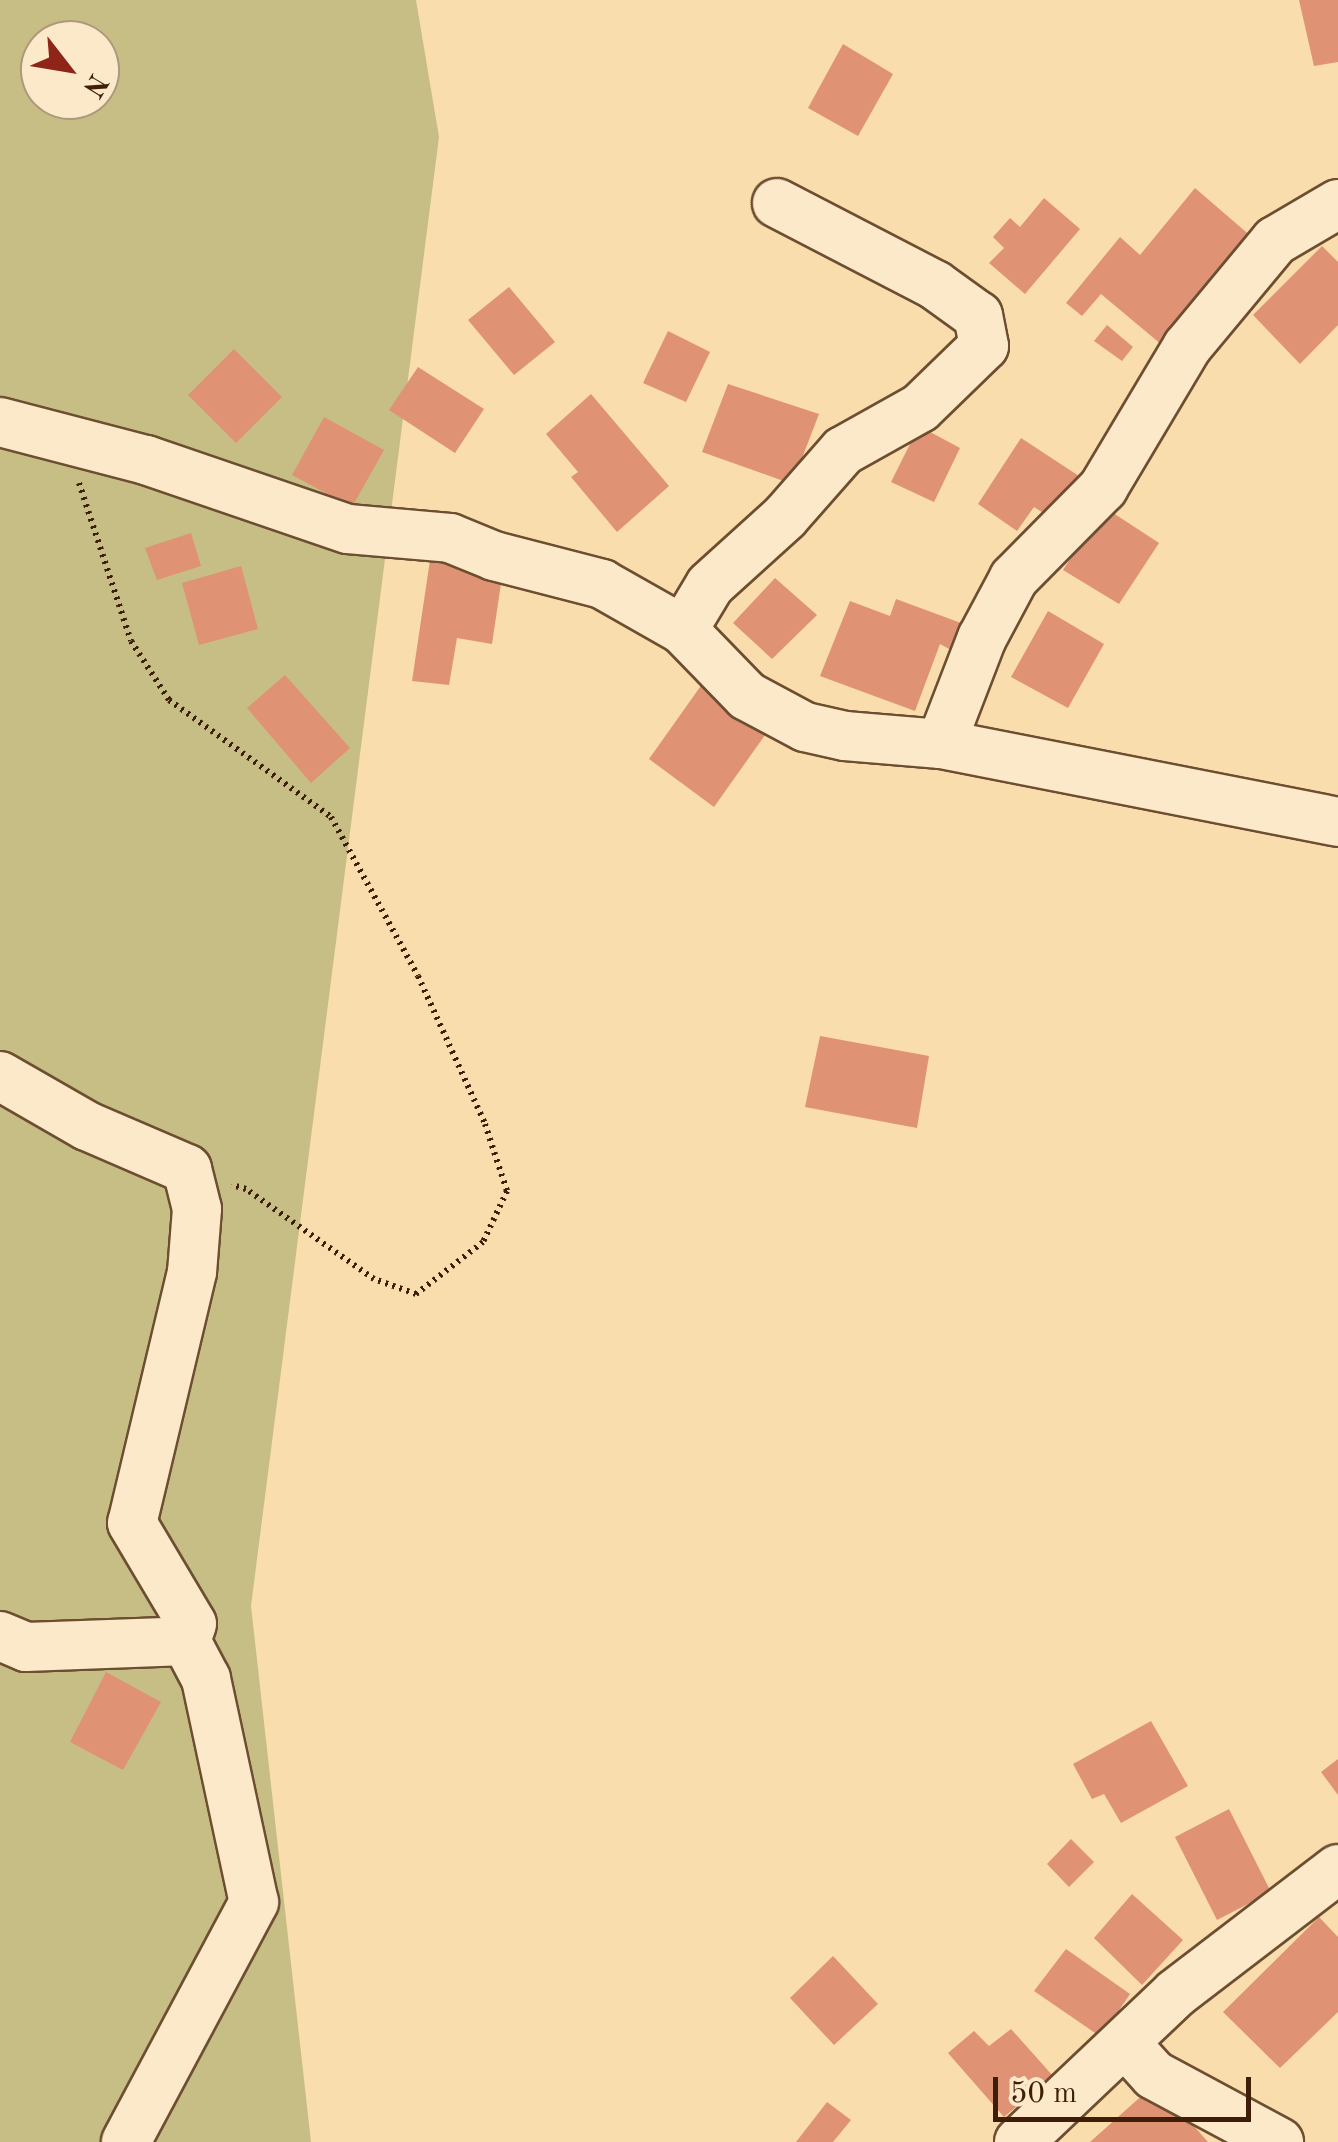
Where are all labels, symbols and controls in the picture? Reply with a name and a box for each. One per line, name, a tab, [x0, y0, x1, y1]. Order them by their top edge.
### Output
north arrow	[20, 20, 120, 120]
text: N	[76, 68, 112, 101]
scale bar	[998, 2057, 1256, 2119]
text: 50 m	[1010, 2079, 1077, 2109]

